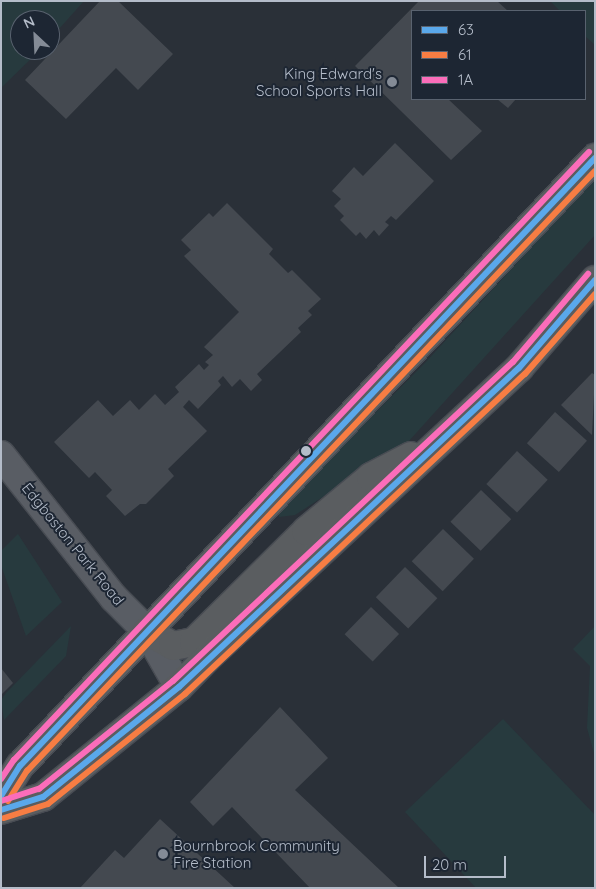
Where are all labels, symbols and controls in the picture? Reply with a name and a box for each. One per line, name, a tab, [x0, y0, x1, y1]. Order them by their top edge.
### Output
north arrow	[10, 10, 60, 60]
legend	[411, 10, 586, 100]
text: N	[21, 12, 38, 33]
text: 63	[458, 20, 474, 39]
text: 61	[458, 45, 472, 64]
place label: King Edward's School Sports Hall	[256, 64, 382, 99]
text: 1A	[458, 70, 473, 89]
marker: King Edward's School Sports Hall	[386, 76, 398, 88]
unlabelled marker	[301, 446, 311, 456]
street label: Edgbaston Park Road	[18, 479, 128, 609]
place label: Bournbrook Community Fire Station	[173, 836, 340, 871]
scale bar	[426, 846, 508, 878]
marker: Bournbrook Community Fire Station	[157, 848, 169, 860]
text: 20 m	[432, 855, 467, 874]

